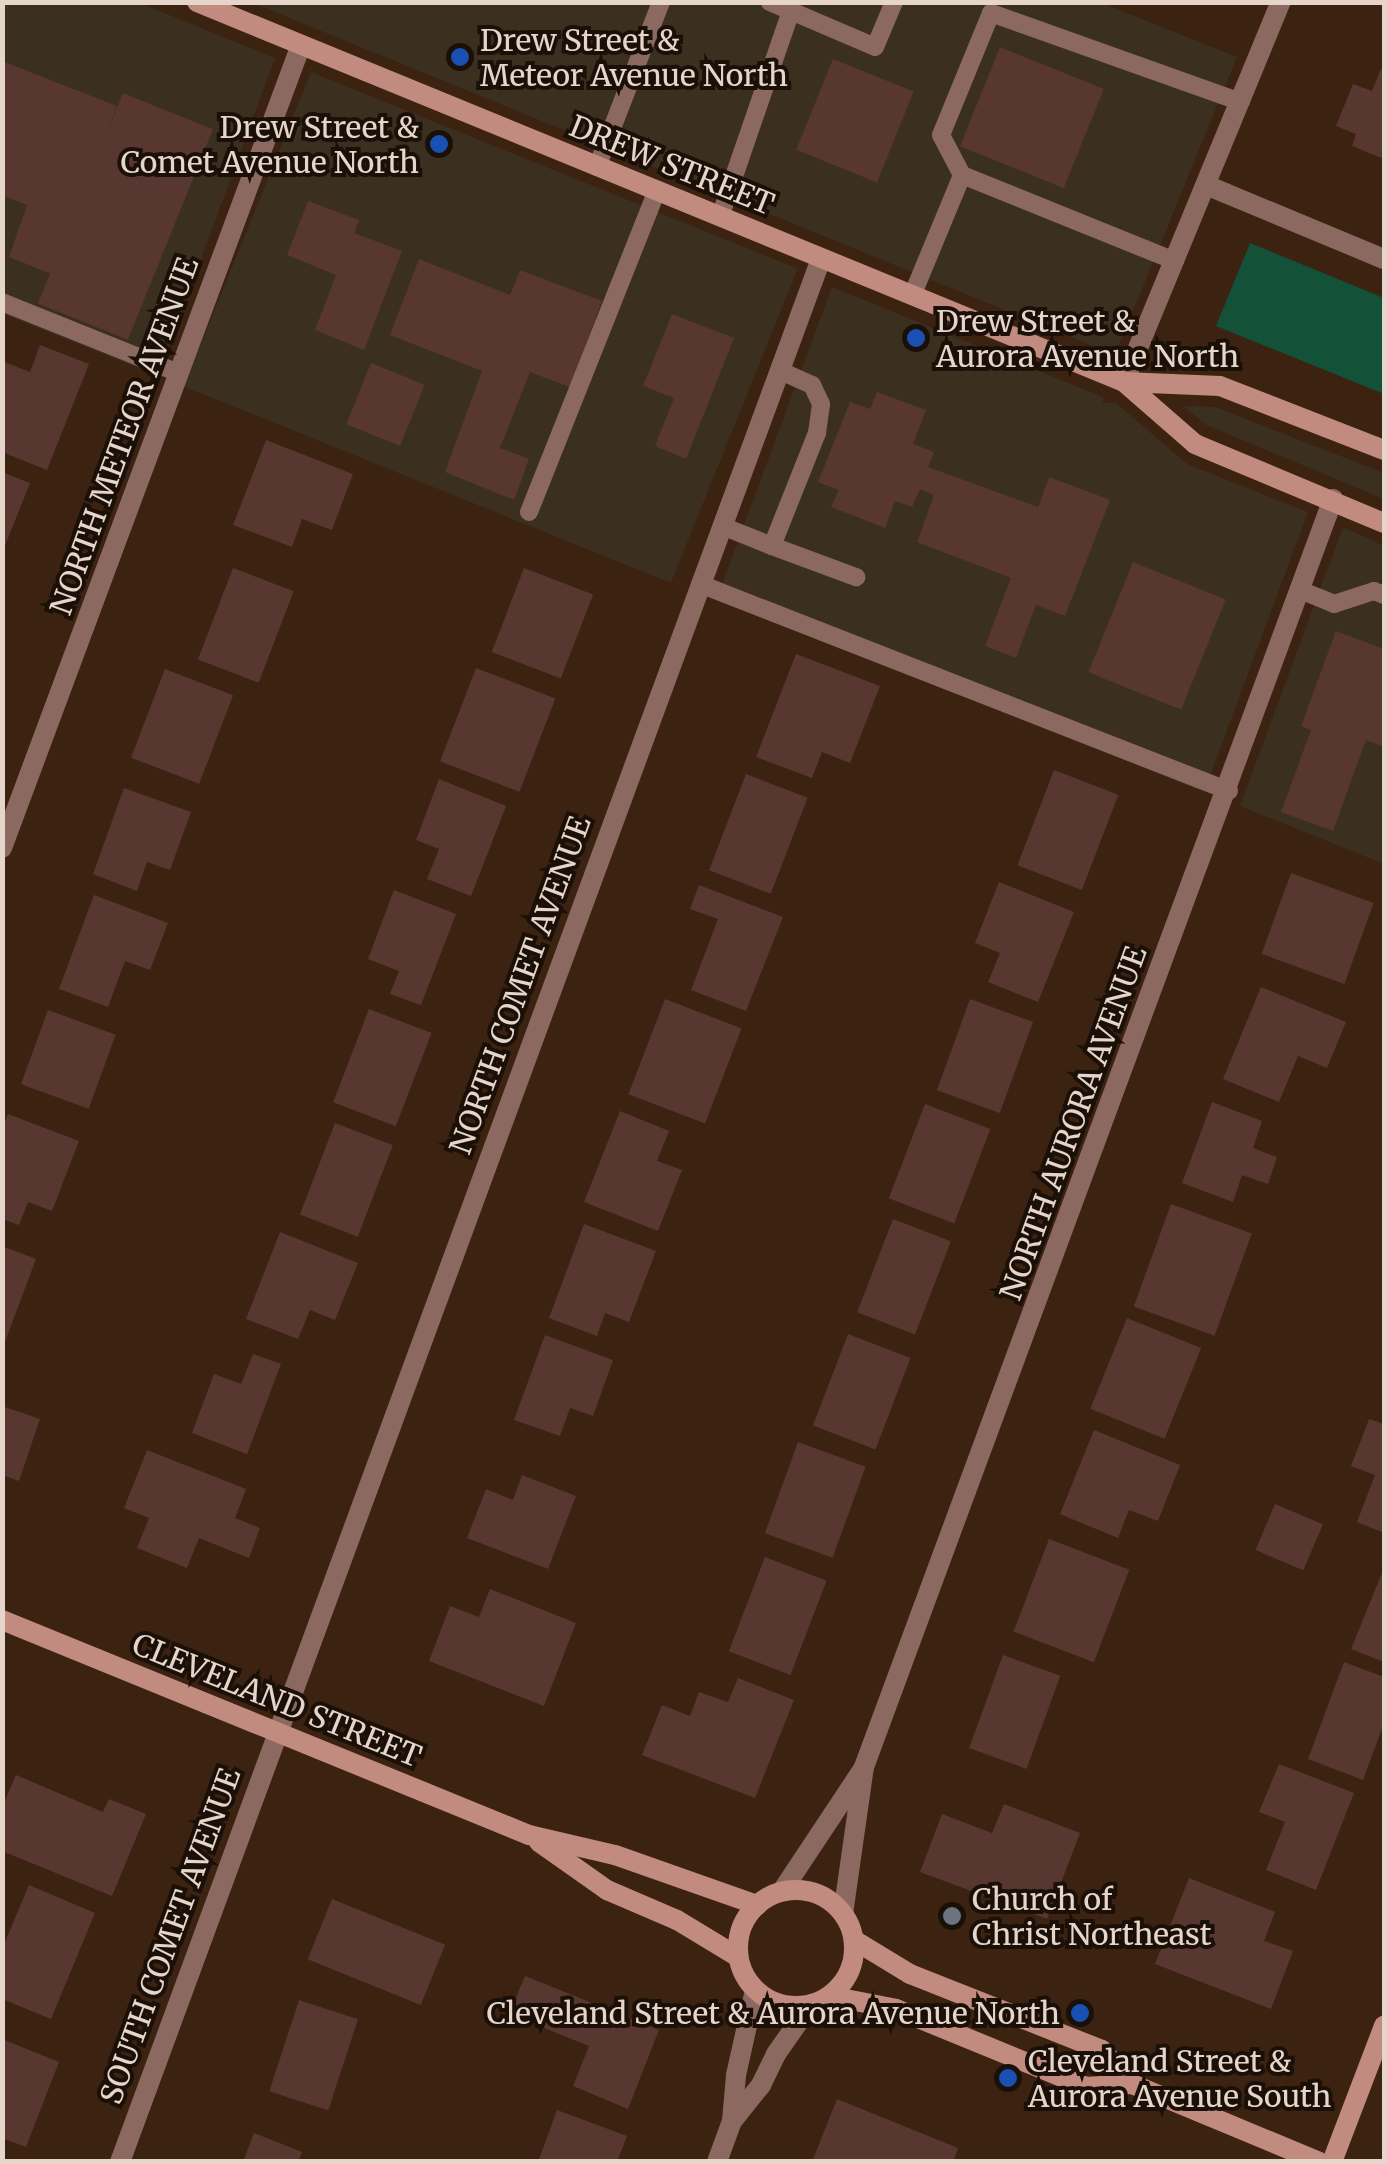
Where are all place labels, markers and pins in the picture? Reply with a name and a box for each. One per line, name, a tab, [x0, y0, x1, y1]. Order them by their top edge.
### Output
place label: Drew Street & Meteor Avenue North	[480, 22, 788, 92]
marker: Drew Street & Meteor Avenue North	[449, 46, 471, 68]
place label: Drew Street & Comet Avenue North	[120, 109, 419, 180]
marker: Drew Street & Comet Avenue North	[428, 133, 450, 155]
place label: Drew Street & Aurora Avenue North	[936, 303, 1239, 374]
marker: Drew Street & Aurora Avenue North	[905, 327, 927, 349]
place label: Church of Christ Northeast	[972, 1881, 1211, 1952]
marker: Church of Christ Northeast	[941, 1905, 963, 1927]
place label: Cleveland Street & Aurora Avenue North	[486, 1995, 1060, 2031]
marker: Cleveland Street & Aurora Avenue North	[1069, 2002, 1091, 2024]
place label: Cleveland Street & Aurora Avenue South	[1028, 2043, 1331, 2114]
marker: Cleveland Street & Aurora Avenue South	[997, 2067, 1019, 2089]

